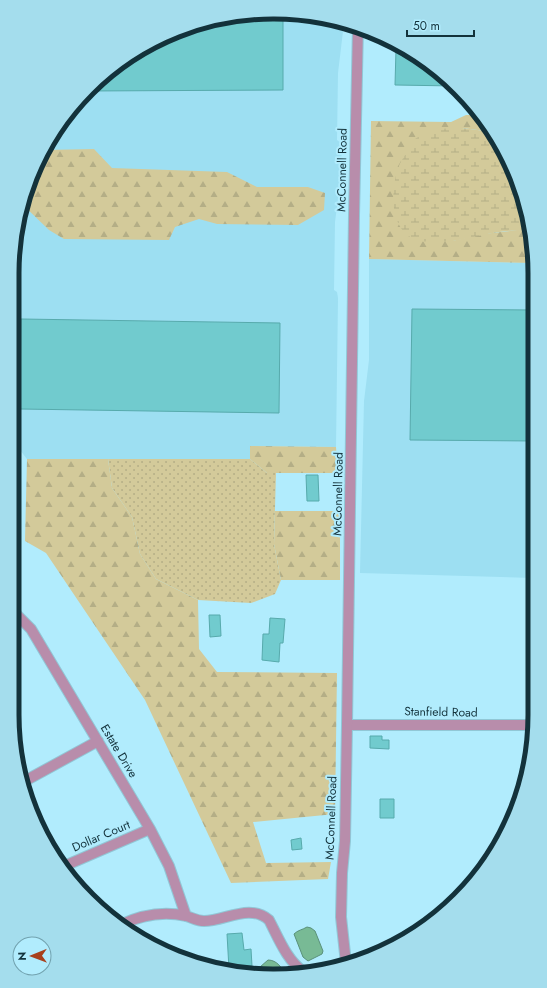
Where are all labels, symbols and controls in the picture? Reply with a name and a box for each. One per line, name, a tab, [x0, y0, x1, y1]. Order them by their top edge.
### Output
scale bar	[407, 12, 474, 38]
text: 50 m	[413, 17, 440, 35]
street label: McConnell Road	[332, 128, 352, 212]
street label: McConnell Road	[328, 452, 348, 536]
street label: Stanfield Road	[404, 702, 478, 722]
street label: Estate Drive	[96, 721, 142, 781]
street label: McConnell Road	[321, 776, 341, 860]
street label: Dollar Court	[69, 816, 133, 856]
north arrow	[12, 936, 52, 976]
text: N	[14, 952, 30, 961]

